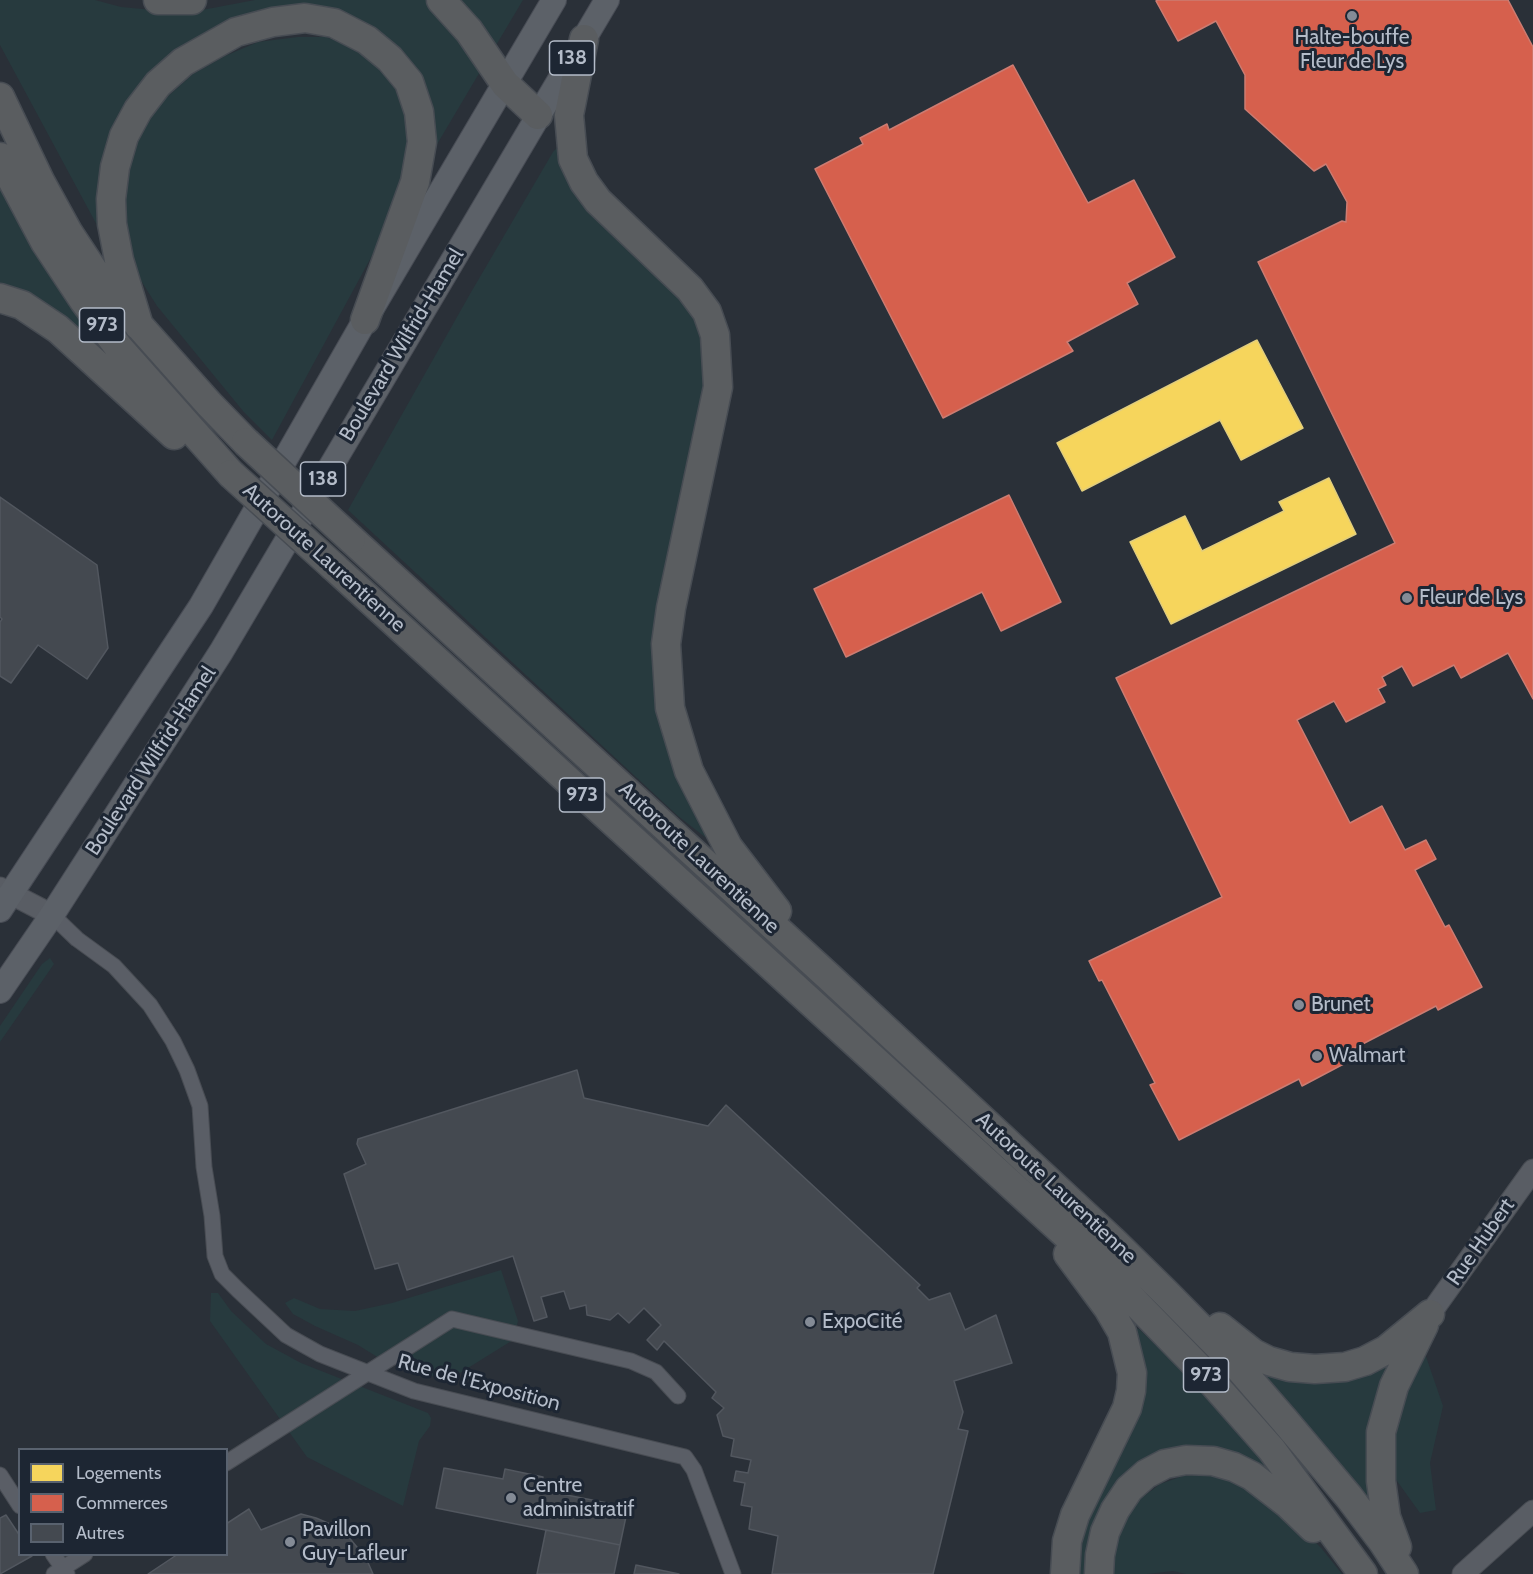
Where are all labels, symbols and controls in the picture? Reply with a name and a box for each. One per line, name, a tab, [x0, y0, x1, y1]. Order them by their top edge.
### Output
marker: Halte-bouffe Fleur de Lys	[1345, 9, 1359, 23]
place label: Halte-bouffe Fleur de Lys	[1295, 25, 1409, 75]
road number: 138	[550, 41, 594, 75]
street label: Boulevard Wilfrid-Hamel	[334, 244, 470, 446]
road number: 973	[80, 308, 124, 342]
road number: 138	[300, 462, 346, 496]
street label: Autoroute Laurentienne	[237, 478, 411, 638]
place label: Fleur de Lys	[1419, 585, 1523, 611]
marker: Fleur de Lys	[1400, 591, 1414, 605]
street label: Boulevard Wilfrid-Hamel	[80, 662, 222, 860]
street label: Autoroute Laurentienne	[613, 777, 785, 939]
road number: 973	[560, 778, 604, 812]
place label: Brunet	[1311, 992, 1371, 1018]
marker: Brunet	[1292, 998, 1306, 1012]
place label: Walmart	[1329, 1043, 1405, 1069]
marker: Walmart	[1310, 1049, 1324, 1063]
street label: Autoroute Laurentienne	[970, 1107, 1142, 1269]
street label: Rue Hubert	[1442, 1194, 1520, 1290]
place label: ExpoCité	[822, 1309, 902, 1335]
marker: ExpoCité	[803, 1315, 817, 1329]
street label: Rue de l'Exposition	[395, 1349, 563, 1417]
road number: 973	[1184, 1358, 1228, 1392]
legend	[18, 1448, 228, 1556]
text: Logements	[76, 1462, 161, 1484]
place label: Centre administratif	[523, 1473, 634, 1523]
marker: Centre administratif	[504, 1491, 518, 1505]
text: Commerces	[76, 1492, 168, 1514]
place label: Pavillon Guy-Lafleur	[302, 1517, 407, 1567]
text: Autres	[76, 1522, 125, 1544]
marker: Pavillon Guy-Lafleur	[283, 1535, 297, 1549]

